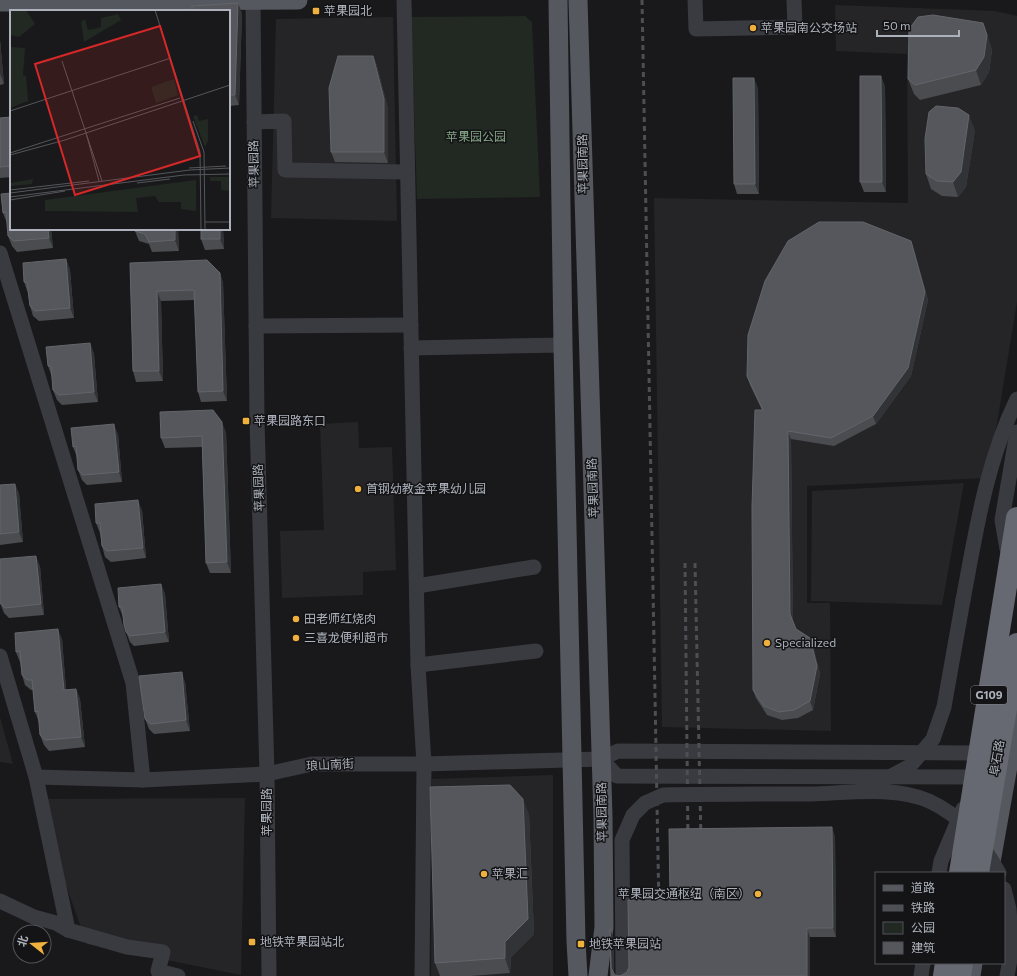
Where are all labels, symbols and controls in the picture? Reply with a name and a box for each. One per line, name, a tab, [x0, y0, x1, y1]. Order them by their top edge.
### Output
place label: 苹果园北	[324, 3, 372, 17]
marker: 苹果园北	[311, 6, 321, 16]
inset map	[10, 10, 230, 230]
scale bar	[877, 12, 959, 38]
text: 50 m	[883, 18, 911, 32]
place label: 苹果园南公交场站	[761, 20, 857, 34]
marker: 苹果园南公交场站	[748, 23, 758, 33]
park label: 苹果园公园	[446, 129, 506, 143]
street label: 苹果园南路	[574, 134, 590, 194]
street label: 苹果园路	[246, 140, 260, 188]
place label: 苹果园路东口	[254, 413, 326, 427]
marker: 苹果园路东口	[241, 416, 251, 426]
street label: 苹果园南路	[584, 458, 600, 518]
street label: 苹果园路	[250, 464, 266, 512]
place label: 首钢幼教金苹果幼儿园	[366, 481, 486, 495]
marker: 首钢幼教金苹果幼儿园	[353, 484, 363, 494]
place label: 田老师红烧肉	[304, 611, 376, 625]
marker: 田老师红烧肉	[291, 614, 301, 624]
place label: 三喜龙便利超市	[304, 630, 388, 644]
marker: 三喜龙便利超市	[291, 633, 301, 643]
place label: Specialized	[775, 635, 836, 649]
marker: Specialized	[762, 638, 772, 648]
road number: G109	[971, 686, 1007, 704]
street label: 阜石路	[986, 739, 1006, 777]
street label: 琅山南街	[306, 756, 354, 772]
street label: 苹果园南路	[593, 782, 609, 842]
street label: 苹果园路	[259, 788, 273, 836]
place label: 苹果汇	[492, 866, 528, 880]
marker: 苹果汇	[479, 869, 489, 879]
legend	[875, 872, 1005, 964]
text: 道路	[911, 880, 935, 894]
place label: 苹果园交通枢纽（南区）	[618, 886, 750, 900]
marker: 苹果园交通枢纽（南区）	[753, 889, 763, 899]
text: 铁路	[911, 900, 935, 914]
text: 公园	[911, 920, 935, 934]
north arrow	[12, 924, 52, 964]
text: 北	[14, 934, 30, 948]
place label: 地铁苹果园站北	[260, 934, 344, 948]
place label: 地铁苹果园站	[589, 936, 661, 950]
marker: 地铁苹果园站北	[247, 937, 257, 947]
marker: 地铁苹果园站	[576, 939, 586, 949]
text: 建筑	[911, 940, 935, 954]

